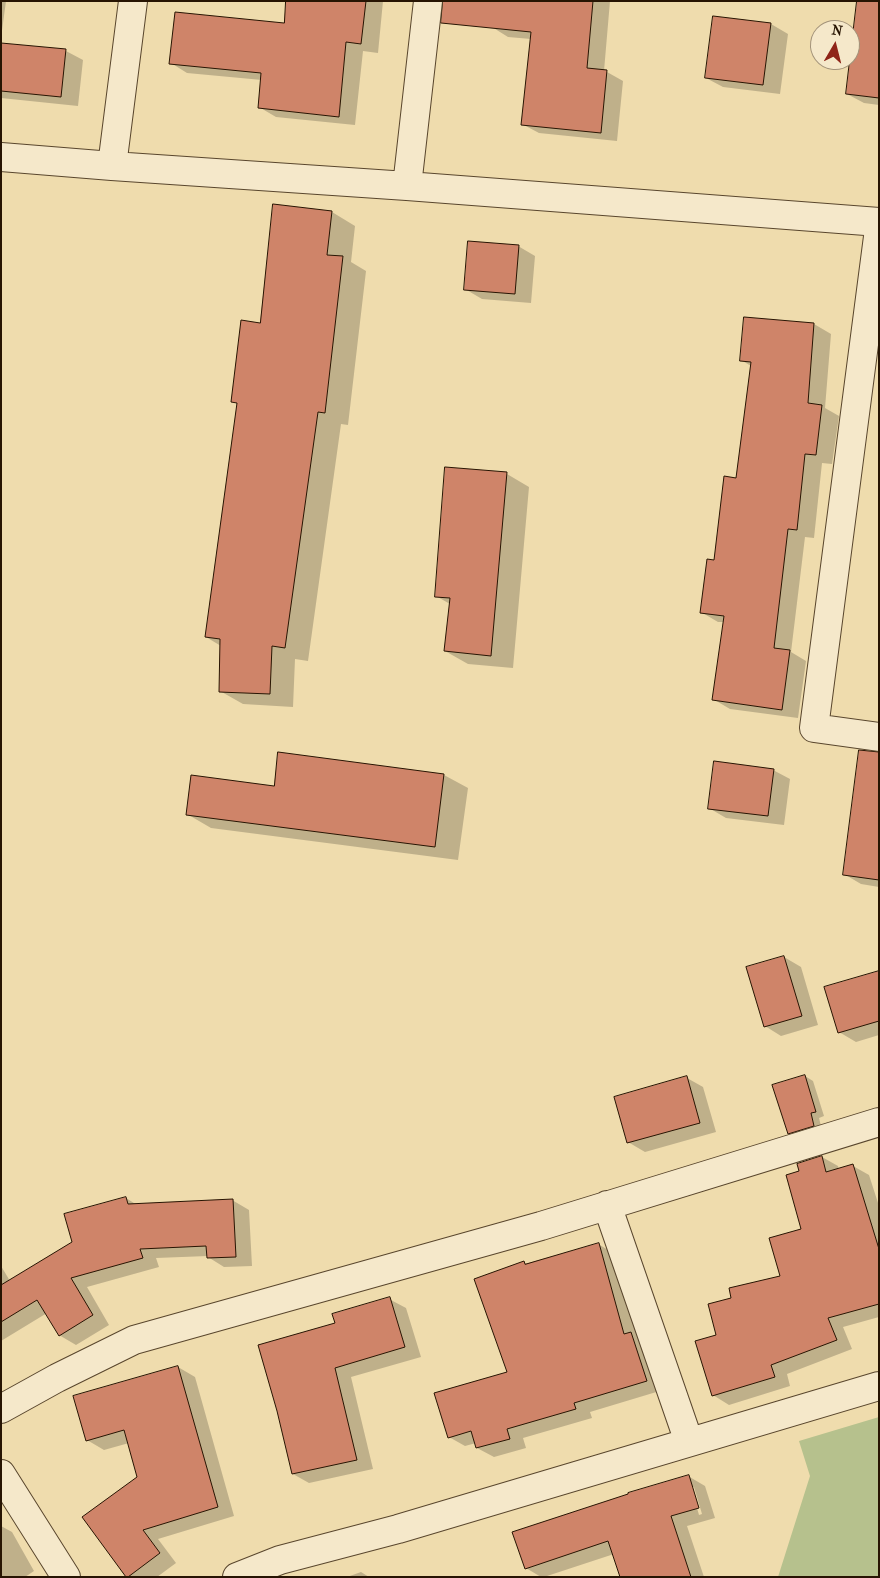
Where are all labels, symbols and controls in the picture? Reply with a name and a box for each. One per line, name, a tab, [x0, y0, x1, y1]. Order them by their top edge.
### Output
north arrow	[810, 20, 860, 70]
text: N	[831, 21, 843, 40]

